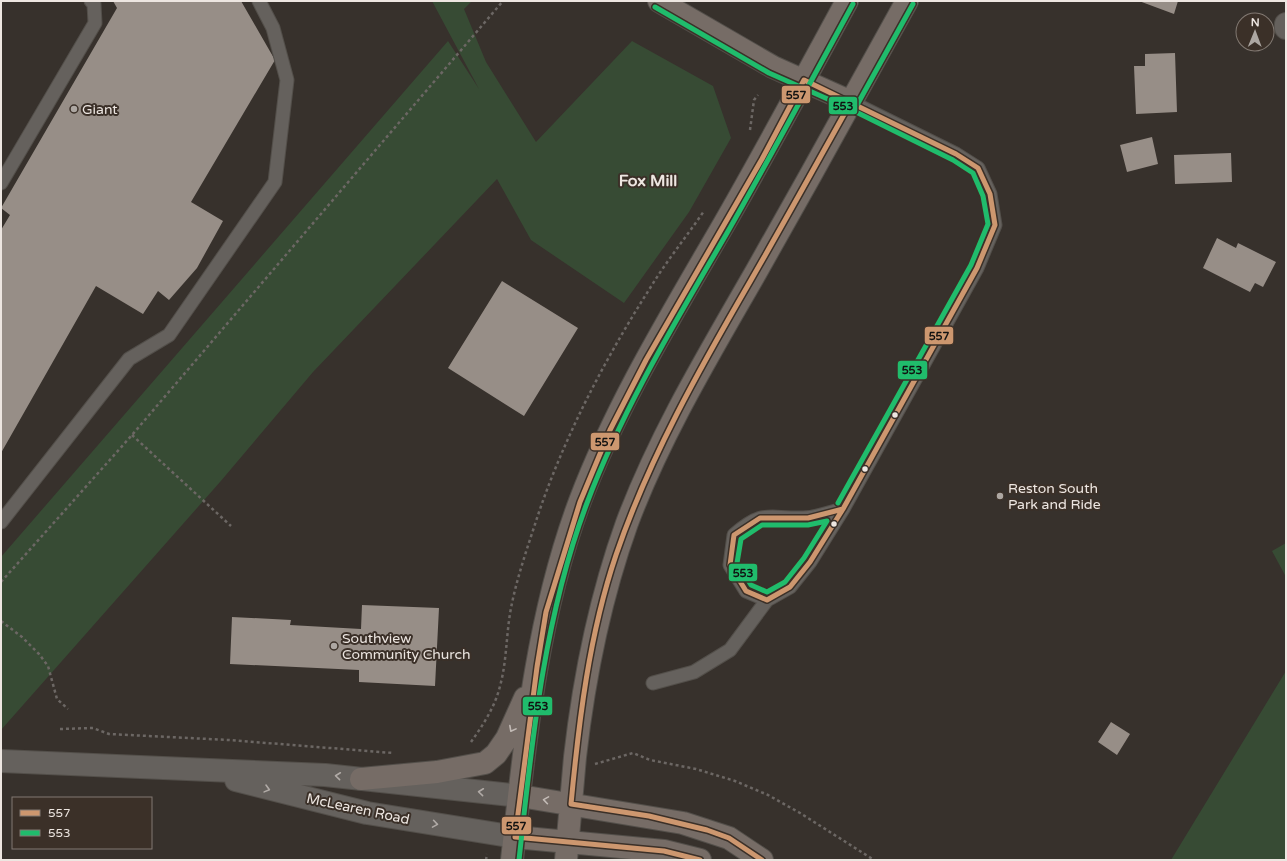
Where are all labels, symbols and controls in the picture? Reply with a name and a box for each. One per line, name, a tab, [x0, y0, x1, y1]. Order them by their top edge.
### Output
north arrow	[1235, 12, 1275, 52]
text: N	[1251, 16, 1260, 29]
line badge: 557	[781, 85, 811, 104]
text: 557	[786, 89, 806, 102]
line badge: 553	[828, 96, 858, 115]
text: 553	[833, 100, 853, 113]
place label: Giant	[82, 101, 118, 118]
marker: Giant	[69, 104, 79, 114]
district label: Fox Mill	[619, 171, 677, 191]
line badge: 557	[924, 326, 954, 345]
text: 557	[929, 330, 949, 343]
line badge: 553	[897, 360, 928, 380]
text: 553	[902, 364, 922, 377]
unlabelled marker	[890, 410, 900, 420]
line badge: 557	[590, 432, 620, 451]
text: 557	[595, 436, 615, 449]
unlabelled marker	[860, 464, 870, 474]
place label: Reston South Park and Ride	[1008, 480, 1101, 513]
marker: Reston South Park and Ride	[995, 491, 1005, 501]
unlabelled marker	[829, 519, 839, 529]
line badge: 553	[728, 563, 758, 582]
text: 553	[733, 567, 753, 580]
place label: Southview Community Church	[342, 630, 471, 663]
marker: Southview Community Church	[329, 641, 339, 651]
line badge: 553	[522, 696, 553, 716]
text: 553	[528, 700, 548, 713]
one-way arrow	[509, 725, 517, 732]
one-way arrow	[335, 772, 341, 781]
one-way arrow	[264, 784, 270, 792]
one-way arrow	[478, 787, 484, 796]
street label: McLearen Road	[305, 790, 411, 828]
one-way arrow	[542, 796, 549, 805]
legend	[12, 797, 152, 849]
text: 557	[48, 806, 71, 820]
line badge: 557	[501, 816, 532, 835]
one-way arrow	[432, 819, 438, 828]
text: 557	[506, 820, 526, 833]
text: 553	[48, 826, 71, 840]

